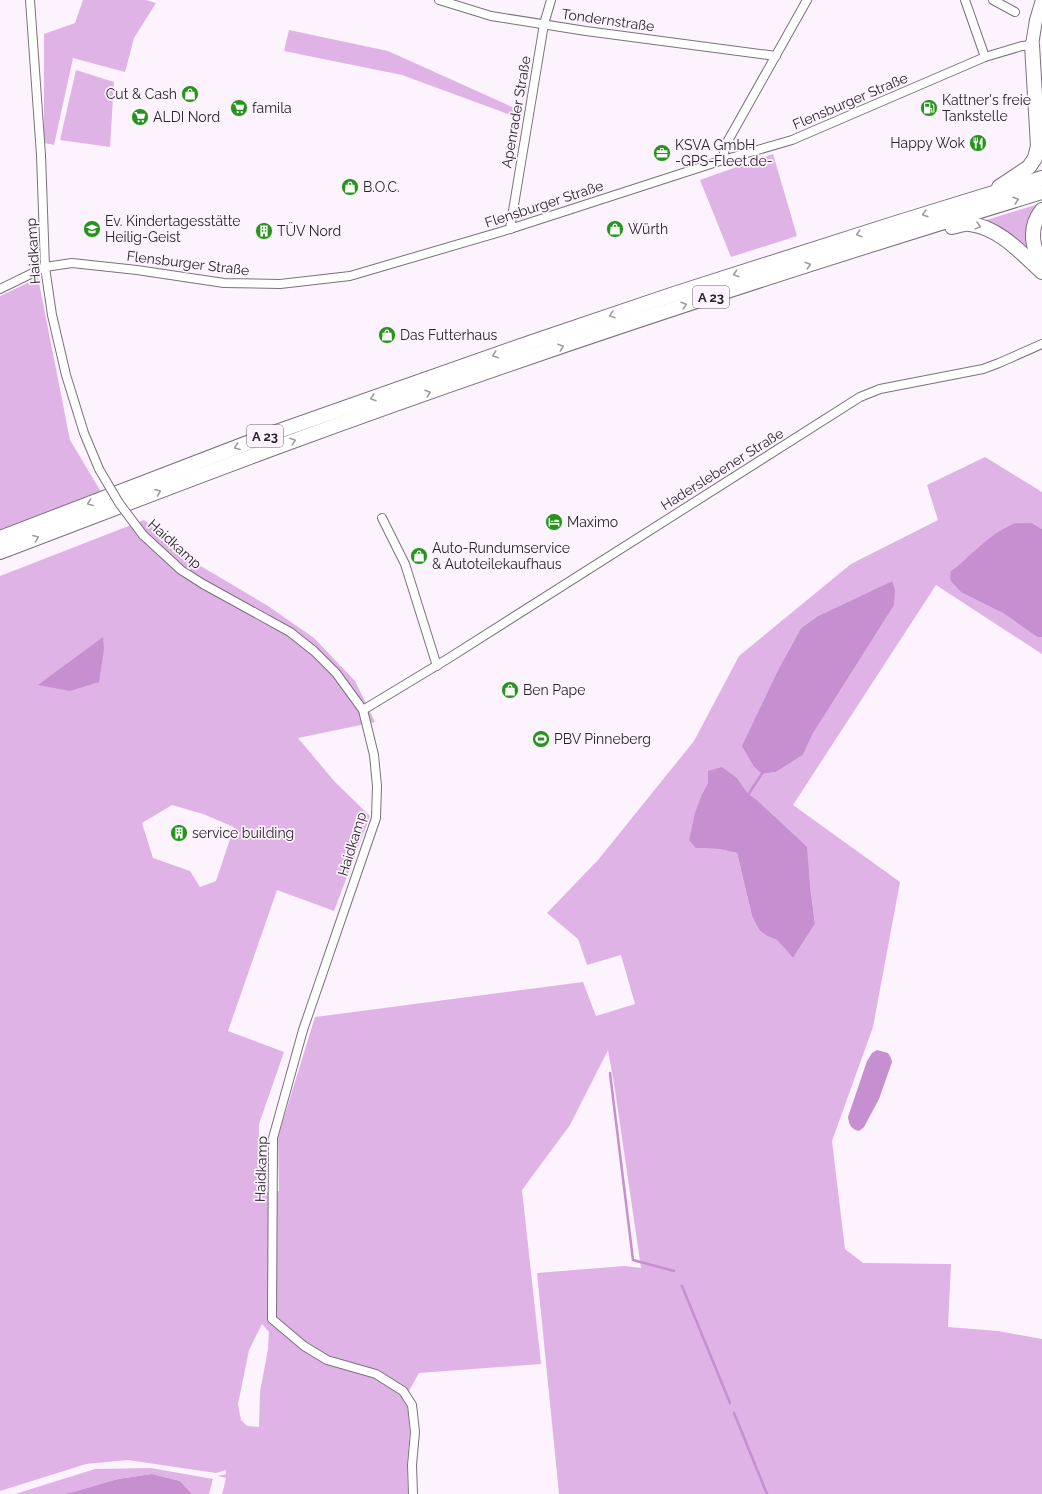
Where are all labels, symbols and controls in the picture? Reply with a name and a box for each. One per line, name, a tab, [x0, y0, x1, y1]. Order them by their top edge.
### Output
street label: Tondernstraße	[561, 6, 655, 34]
street label: Apenrader Straße	[498, 55, 534, 169]
street label: Flensburger Straße	[790, 70, 910, 132]
shop icon: Cut & Cash	[180, 84, 200, 104]
place label: Cut & Cash	[106, 86, 177, 102]
place label: Kattner's freie Tankstelle	[942, 92, 1031, 124]
supermarket icon: famila	[229, 98, 249, 118]
fuel station icon: Kattner's freie Tankstelle	[919, 98, 939, 118]
place label: famila	[252, 100, 292, 116]
supermarket icon: ALDI Nord	[130, 107, 150, 127]
place label: ALDI Nord	[153, 109, 220, 125]
restaurant icon: Happy Wok	[968, 133, 988, 153]
place label: Happy Wok	[890, 135, 966, 151]
place label: KSVA GmbH -GPS-Fleet.de-	[675, 137, 773, 169]
office icon: KSVA GmbH -GPS-Fleet.de-	[652, 143, 672, 163]
shop icon: B.O.C.	[340, 177, 360, 197]
street label: Flensburger Straße	[483, 177, 605, 231]
place label: B.O.C.	[363, 179, 400, 195]
one-way arrow	[1012, 196, 1019, 205]
one-way arrow	[922, 209, 929, 218]
place label: Ev. Kindertagesstätte Heilig-Geist	[105, 213, 240, 245]
street label: Haidkamp	[23, 217, 43, 285]
school or university icon: Ev. Kindertagesstätte Heilig-Geist	[82, 219, 102, 239]
shop icon: Würth	[605, 219, 625, 239]
building icon: TÜV Nord	[254, 221, 274, 241]
place label: TÜV Nord	[277, 221, 341, 239]
place label: Würth	[628, 221, 668, 237]
one-way arrow	[974, 221, 981, 230]
one-way arrow	[856, 230, 863, 238]
street label: Flensburger Straße	[126, 248, 250, 278]
one-way arrow	[804, 261, 811, 270]
one-way arrow	[732, 269, 739, 278]
road number: A 23	[693, 286, 729, 308]
one-way arrow	[680, 301, 687, 310]
one-way arrow	[609, 310, 616, 319]
shop icon: Das Futterhaus	[377, 325, 397, 345]
place label: Das Futterhaus	[400, 327, 498, 343]
one-way arrow	[557, 343, 564, 352]
one-way arrow	[492, 351, 499, 359]
one-way arrow	[425, 389, 432, 398]
one-way arrow	[369, 394, 376, 402]
road number: A 23	[247, 425, 283, 447]
street label: Haderslebener Straße	[658, 425, 786, 513]
one-way arrow	[289, 437, 296, 446]
one-way arrow	[234, 443, 241, 451]
one-way arrow	[154, 488, 161, 496]
one-way arrow	[86, 499, 93, 507]
hotel icon: Maximo	[544, 512, 564, 532]
place label: Maximo	[567, 514, 618, 530]
street label: Haidkamp	[145, 516, 205, 572]
one-way arrow	[33, 535, 40, 543]
place label: Auto-Rundumservice & Autoteilekaufhaus	[432, 540, 570, 572]
shop icon: Auto-Rundumservice & Autoteilekaufhaus	[409, 546, 429, 566]
shop icon: Ben Pape	[500, 680, 520, 700]
place label: Ben Pape	[523, 682, 585, 698]
sports icon: PBV Pinneberg	[531, 729, 551, 749]
place label: PBV Pinneberg	[554, 731, 651, 747]
street label: Haidkamp	[335, 810, 369, 878]
building icon: service building	[169, 823, 189, 843]
place label: service building	[192, 825, 294, 841]
street label: Haidkamp	[252, 1135, 270, 1202]

